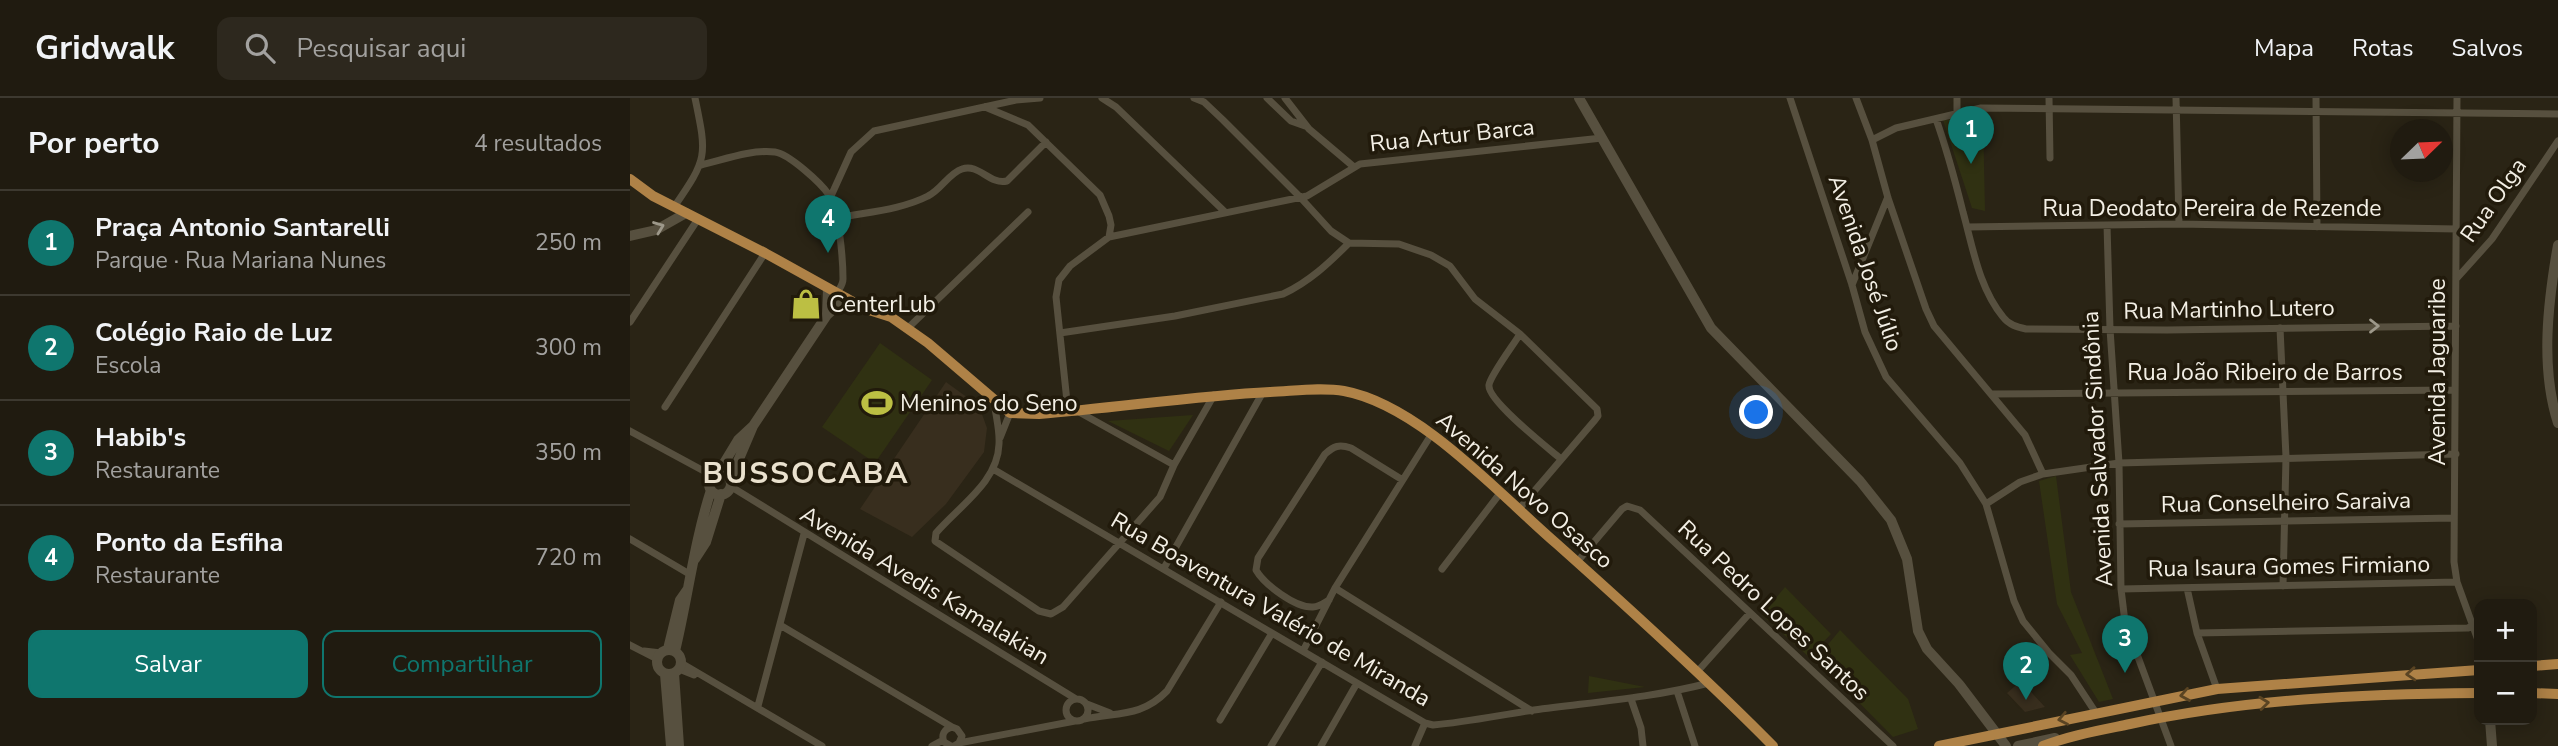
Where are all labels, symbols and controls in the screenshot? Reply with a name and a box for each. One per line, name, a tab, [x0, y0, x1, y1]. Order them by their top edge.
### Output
search box	[217, 17, 707, 80]
text: Gridwalk	[35, 26, 175, 71]
icon: search	[241, 29, 279, 67]
text: Pesquisar aqui	[297, 31, 466, 66]
text: Mapa	[2254, 32, 2314, 64]
text: Rotas	[2352, 32, 2414, 64]
text: Salvos	[2452, 32, 2523, 64]
pin: 1	[1948, 106, 1994, 164]
street label: Rua Artur Barca	[1368, 111, 1536, 160]
north arrow	[2390, 119, 2453, 182]
text: Por perto	[28, 123, 159, 164]
text: 4 resultados	[474, 128, 602, 159]
street label: Rua Olga	[2453, 152, 2534, 249]
street label: Avenida José Júlio	[1821, 171, 1910, 356]
street label: Rua Deodato Pereira de Rezende	[2042, 193, 2382, 224]
pin: 4	[805, 195, 851, 253]
text: Praça Antonio Santarelli	[95, 210, 390, 245]
one-way arrow	[653, 222, 665, 236]
text: 1	[44, 227, 58, 258]
text: 250 m	[535, 227, 602, 258]
text: Parque · Rua Mariana Nunes	[95, 245, 386, 276]
street label: Avenida Jaguaribe	[2422, 278, 2453, 466]
shop icon: CenterLub	[789, 287, 823, 321]
place label: CenterLub	[829, 289, 936, 320]
street label: Rua Martinho Lutero	[2123, 292, 2335, 327]
street label: Avenida Salvador Sindônia	[2075, 310, 2120, 588]
text: Colégio Raio de Luz	[95, 315, 332, 350]
one-way arrow	[2370, 318, 2380, 334]
text: 2	[44, 332, 58, 363]
text: 300 m	[535, 332, 602, 363]
text: Escola	[95, 350, 162, 381]
street label: Rua João Ribeiro de Barros	[2127, 357, 2403, 388]
sports icon: Meninos do Seno	[860, 386, 894, 420]
place label: Meninos do Seno	[900, 388, 1077, 419]
your location	[1739, 395, 1773, 429]
street label: Avenida Novo Osasco	[1430, 405, 1620, 576]
text: Habib's	[95, 420, 186, 455]
text: 3	[44, 437, 58, 468]
text: 350 m	[535, 437, 602, 468]
district label: BUSSOCABA	[702, 453, 910, 494]
text: Restaurante	[95, 455, 220, 486]
street label: Rua Conselheiro Saraiva	[2161, 485, 2411, 520]
street label: Avenida Avedis Kamalakian	[794, 499, 1055, 672]
street label: Rua Boaventura Valério de Miranda	[1105, 505, 1436, 714]
street label: Rua Pedro Lopes Santos	[1671, 513, 1876, 708]
text: Ponto da Esfiha	[95, 525, 284, 560]
text: 4	[44, 542, 58, 573]
text: 720 m	[535, 542, 602, 573]
street label: Rua Isaura Gomes Firmiano	[2148, 549, 2430, 584]
text: Restaurante	[95, 560, 220, 591]
map controls	[2474, 599, 2537, 725]
button: +	[2474, 599, 2537, 662]
pin: 3	[2102, 615, 2148, 673]
button: Salvar	[28, 630, 308, 698]
button: Compartilhar	[322, 630, 602, 698]
pin: 2	[2003, 642, 2049, 700]
button: −	[2474, 662, 2537, 725]
one-way arrow	[2405, 667, 2416, 682]
one-way arrow	[2179, 687, 2191, 702]
one-way arrow	[2259, 696, 2270, 711]
one-way arrow	[2057, 711, 2069, 726]

